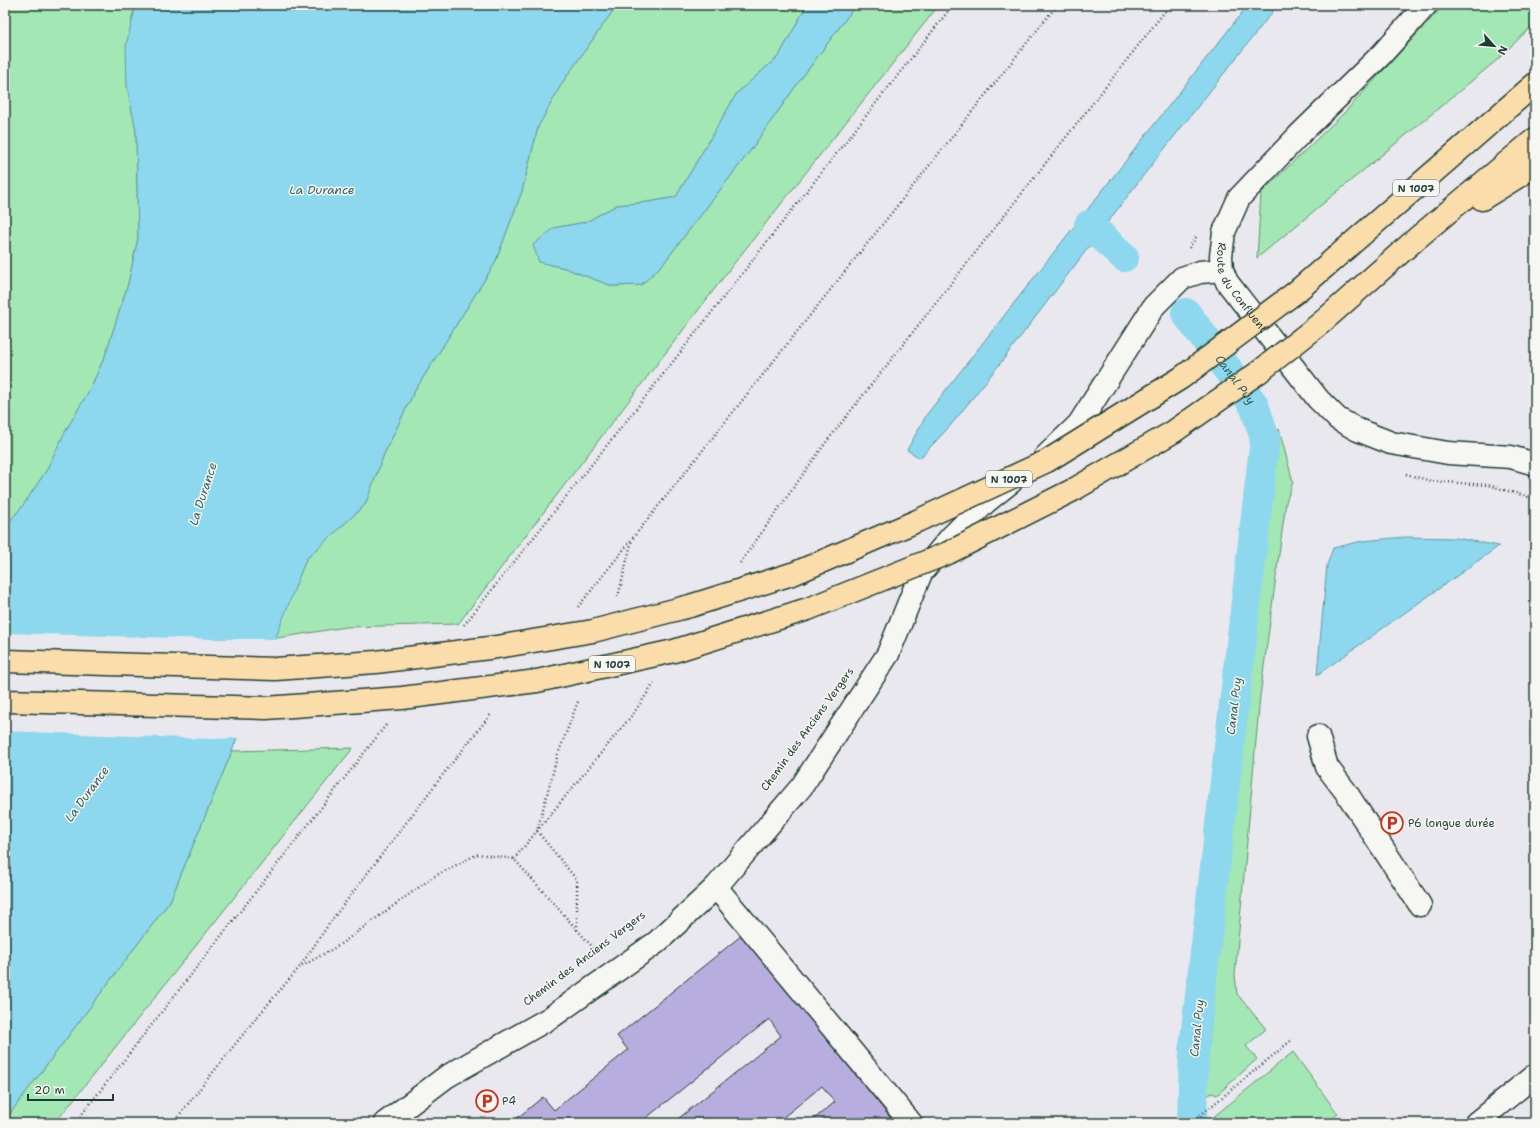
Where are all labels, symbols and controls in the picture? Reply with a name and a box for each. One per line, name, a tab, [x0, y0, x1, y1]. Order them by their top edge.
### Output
north arrow	[1474, 26, 1514, 66]
text: N	[1494, 43, 1511, 58]
road number: N 1007	[1393, 180, 1439, 196]
water label: La Durance	[289, 182, 355, 198]
street label: Route du Confluent	[1213, 242, 1271, 336]
water label: Canal Puy	[1212, 352, 1259, 408]
water label: La Durance	[185, 460, 221, 528]
road number: N 1007	[986, 471, 1032, 487]
road number: N 1007	[589, 656, 635, 672]
street label: Chemin des Anciens Vergers	[757, 664, 857, 794]
water label: Canal Puy	[1223, 676, 1245, 736]
water label: La Durance	[61, 763, 113, 825]
parking icon: P6 longue durée	[1379, 810, 1405, 836]
place label: P6 longue durée	[1408, 816, 1495, 831]
street label: Chemin des Anciens Vergers	[520, 907, 648, 1009]
water label: Canal Puy	[1186, 998, 1208, 1058]
scale bar	[28, 1076, 113, 1102]
text: 20 m	[34, 1082, 65, 1098]
parking icon: P4	[474, 1088, 500, 1114]
place label: P4	[502, 1094, 516, 1109]

